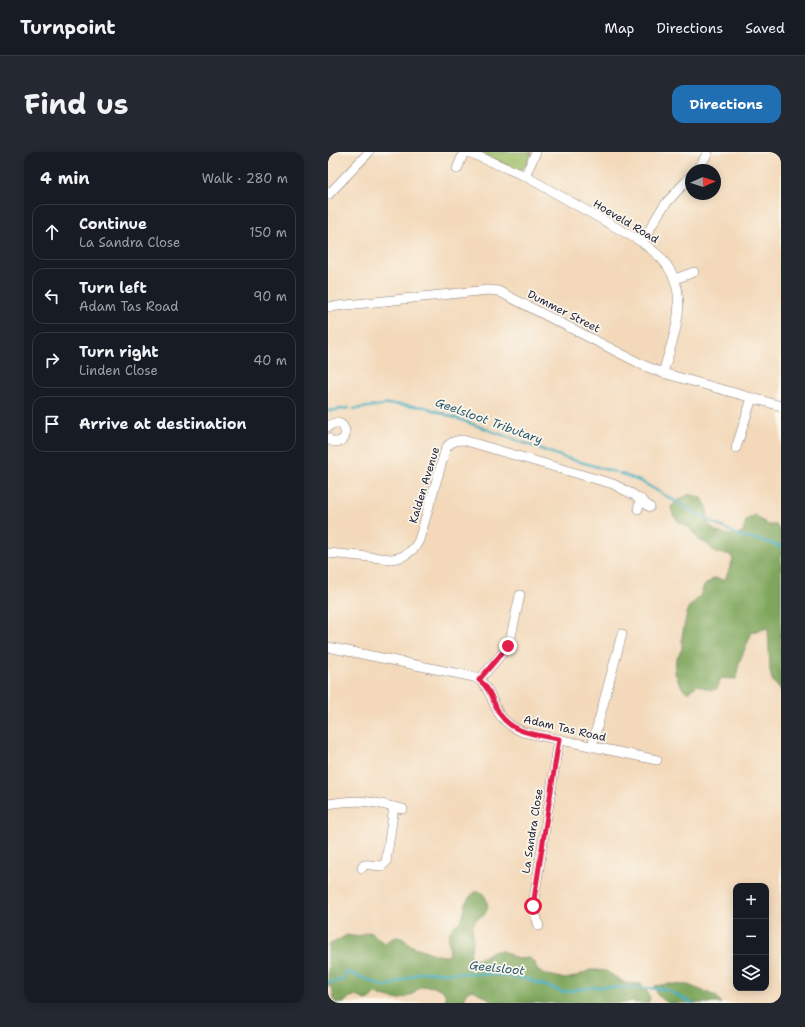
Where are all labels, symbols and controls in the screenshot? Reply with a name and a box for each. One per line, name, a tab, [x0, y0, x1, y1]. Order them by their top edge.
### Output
text: Turnpoint	[20, 15, 116, 40]
text: Map	[605, 19, 635, 37]
text: Directions	[657, 19, 723, 37]
text: Saved	[745, 19, 785, 37]
text: Find us	[24, 85, 129, 123]
button: Directions	[672, 85, 781, 123]
north arrow	[685, 164, 721, 200]
text: 4 min	[40, 167, 90, 189]
text: Walk · 280 m	[202, 170, 288, 187]
street label: Hoeveld Road	[590, 196, 661, 247]
text: Continue	[79, 214, 147, 234]
icon: ahead	[41, 221, 63, 243]
text: 150 m	[249, 224, 287, 241]
text: La Sandra Close	[79, 234, 180, 251]
text: Turn left	[79, 278, 147, 298]
icon: left	[41, 285, 63, 307]
street label: Dummer Street	[525, 287, 603, 336]
text: 90 m	[253, 288, 287, 305]
text: Adam Tas Road	[79, 298, 178, 315]
text: Turn right	[79, 342, 159, 362]
icon: right	[41, 349, 63, 371]
text: 40 m	[253, 352, 287, 369]
text: Linden Close	[79, 362, 158, 379]
water label: Geelsloot Tributary	[433, 394, 545, 448]
icon: arrive	[41, 413, 63, 435]
text: Arrive at destination	[79, 414, 247, 434]
street label: Kalden Avenue	[406, 445, 443, 525]
route end	[499, 637, 517, 655]
street label: Adam Tas Road	[522, 712, 608, 745]
street label: La Sandra Close	[518, 788, 547, 875]
map controls	[733, 883, 769, 991]
button: +	[733, 883, 769, 919]
route start	[524, 897, 542, 915]
button: −	[733, 919, 769, 955]
button: layers	[733, 955, 769, 991]
water label: Geelsloot	[469, 957, 526, 979]

